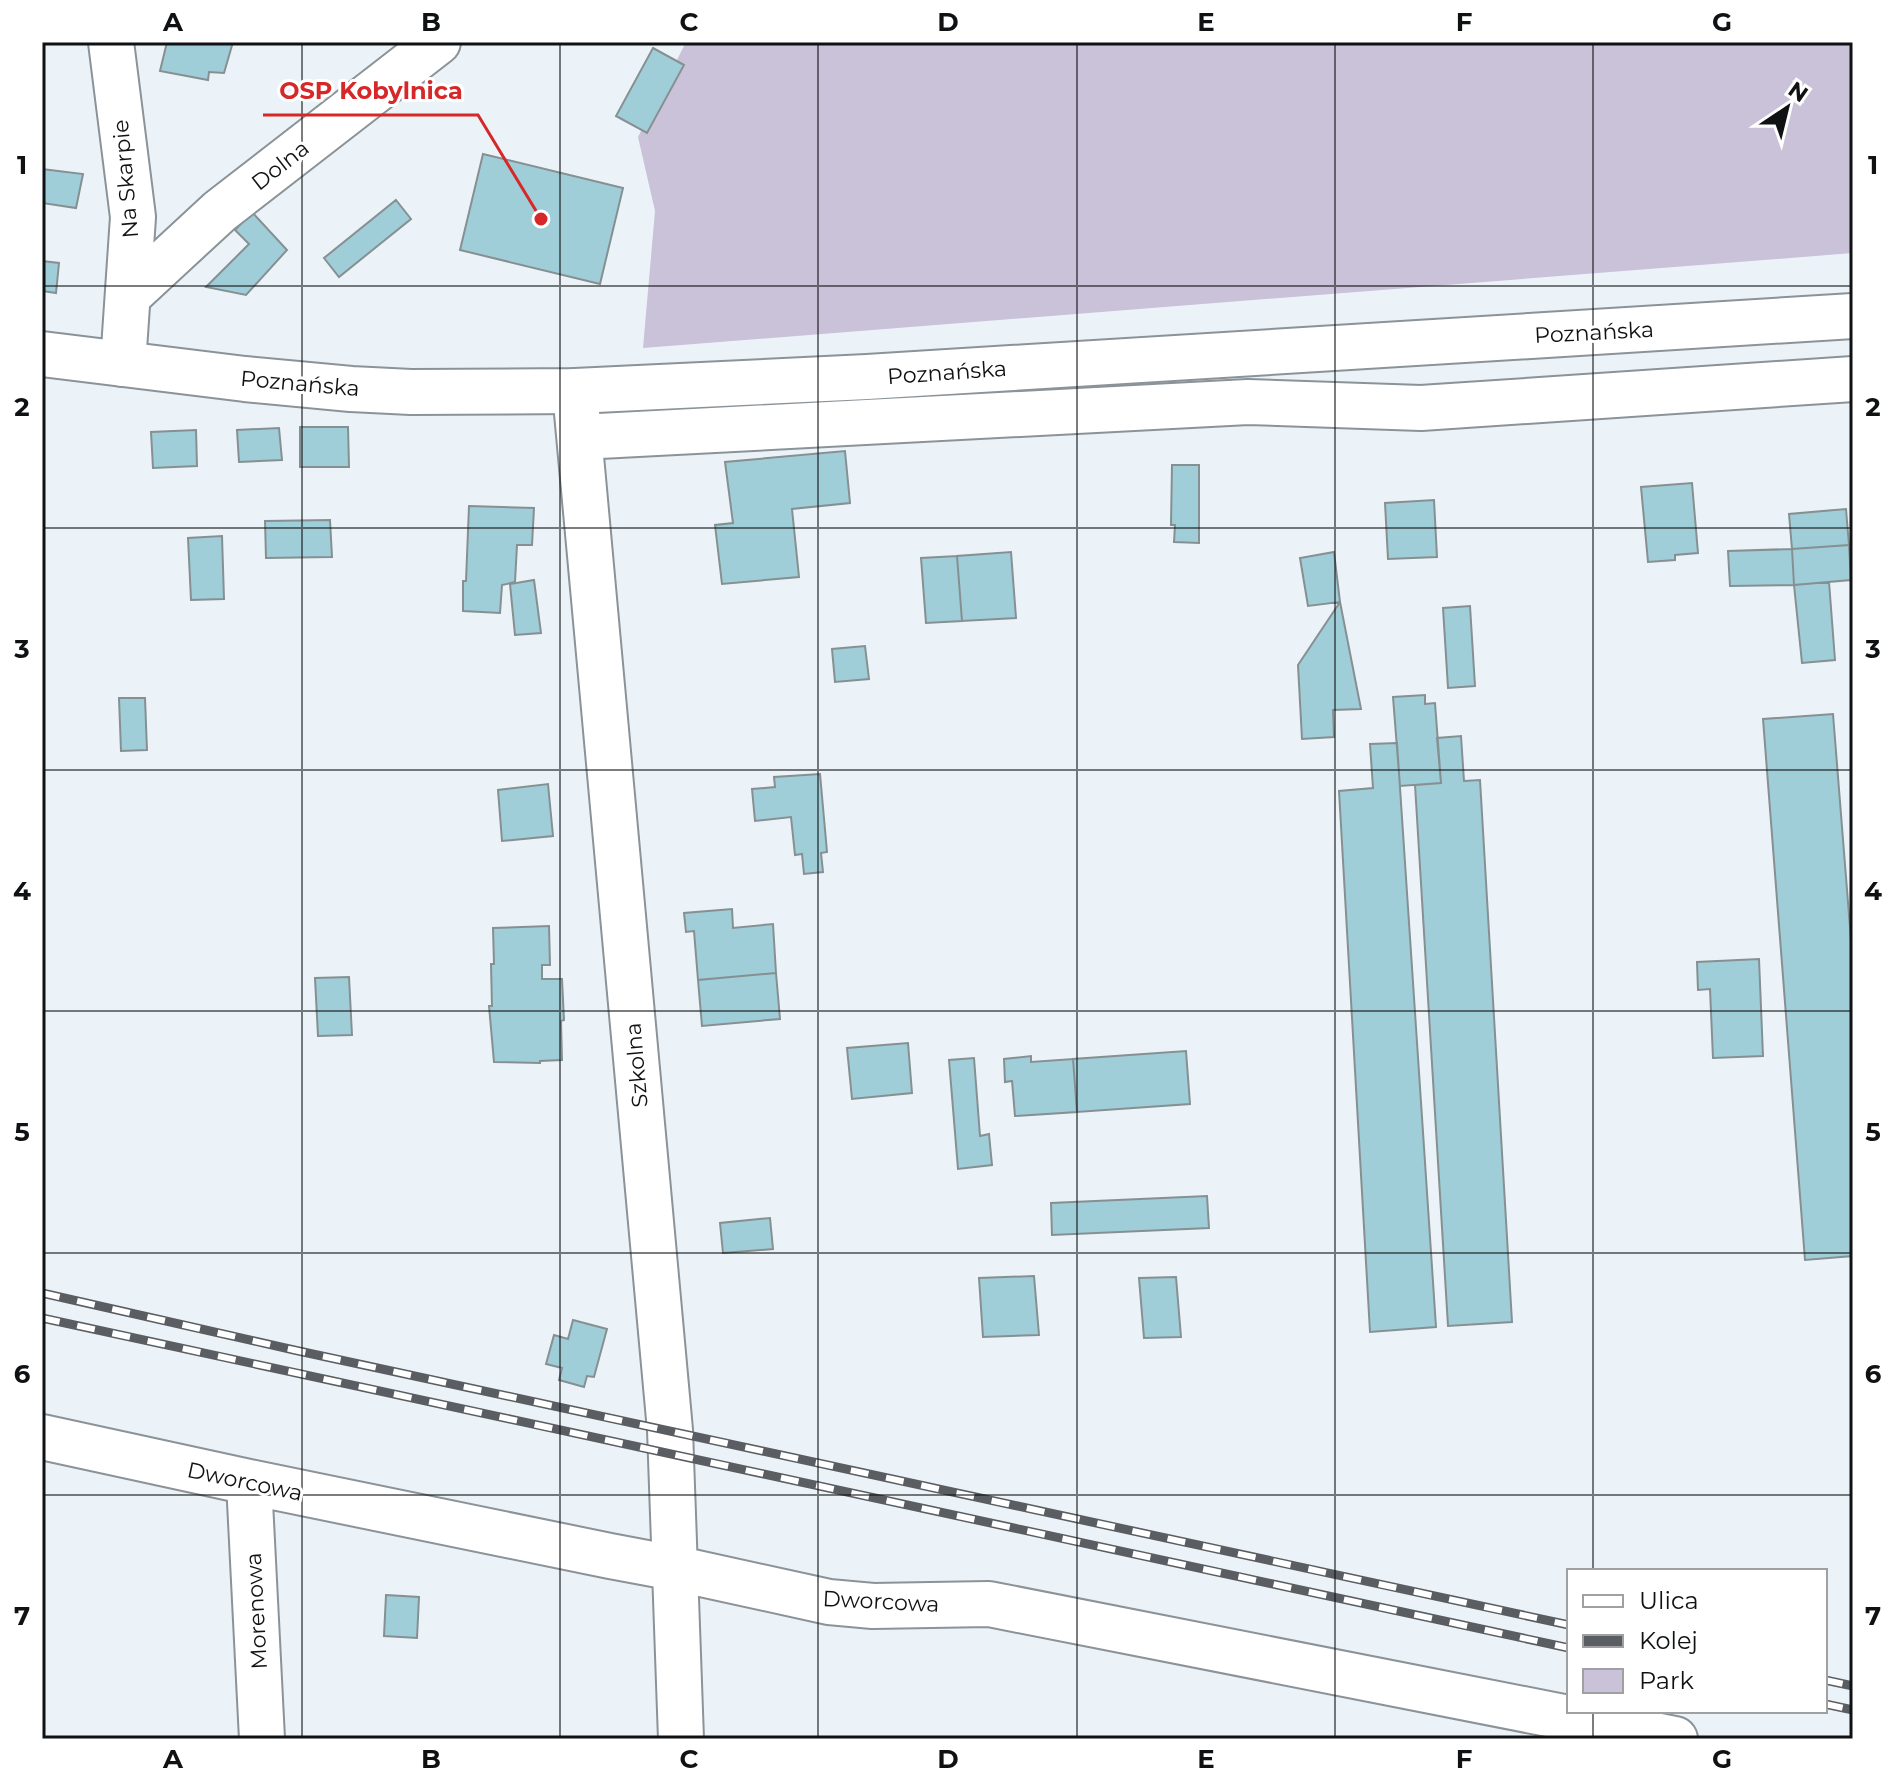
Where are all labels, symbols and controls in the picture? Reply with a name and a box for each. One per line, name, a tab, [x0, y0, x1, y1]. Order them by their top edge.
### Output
text: A	[162, 6, 184, 38]
text: B	[421, 6, 441, 38]
text: C	[680, 6, 699, 38]
text: D	[937, 6, 959, 38]
text: E	[1197, 6, 1215, 38]
text: F	[1456, 6, 1472, 38]
text: G	[1712, 6, 1732, 38]
callout: OSP Kobylnica	[263, 67, 478, 115]
north arrow	[1747, 68, 1827, 148]
text: OSP Kobylnica	[279, 76, 463, 105]
text: N	[1783, 76, 1813, 108]
street label: Na Skarpie	[107, 119, 144, 239]
street label: Dolna	[246, 135, 315, 196]
text: 1	[17, 149, 27, 181]
text: 1	[1868, 149, 1878, 181]
street label: Poznańska	[1534, 316, 1655, 349]
street label: Poznańska	[886, 355, 1008, 390]
street label: Poznańska	[239, 365, 361, 402]
text: 2	[14, 391, 30, 423]
text: 2	[1865, 391, 1881, 423]
text: 3	[13, 633, 30, 665]
text: 3	[1864, 633, 1881, 665]
text: 4	[13, 875, 31, 907]
text: 4	[1864, 875, 1882, 907]
street label: Szkolna	[619, 1021, 654, 1108]
text: 5	[14, 1116, 30, 1148]
text: 5	[1865, 1116, 1881, 1148]
text: 6	[14, 1358, 31, 1390]
text: 6	[1865, 1358, 1882, 1390]
street label: Dworcowa	[185, 1456, 305, 1507]
street label: Morenowa	[240, 1552, 273, 1670]
legend	[1567, 1569, 1827, 1713]
street label: Dworcowa	[822, 1585, 940, 1618]
text: Ulica	[1639, 1586, 1699, 1615]
text: 7	[14, 1600, 30, 1632]
text: 7	[1865, 1600, 1881, 1632]
text: Kolej	[1639, 1626, 1698, 1655]
text: Park	[1639, 1666, 1694, 1695]
text: A	[162, 1743, 184, 1775]
text: B	[421, 1743, 441, 1775]
text: C	[680, 1743, 699, 1775]
text: D	[937, 1743, 959, 1775]
text: E	[1197, 1743, 1215, 1775]
text: F	[1456, 1743, 1472, 1775]
text: G	[1712, 1743, 1732, 1775]

